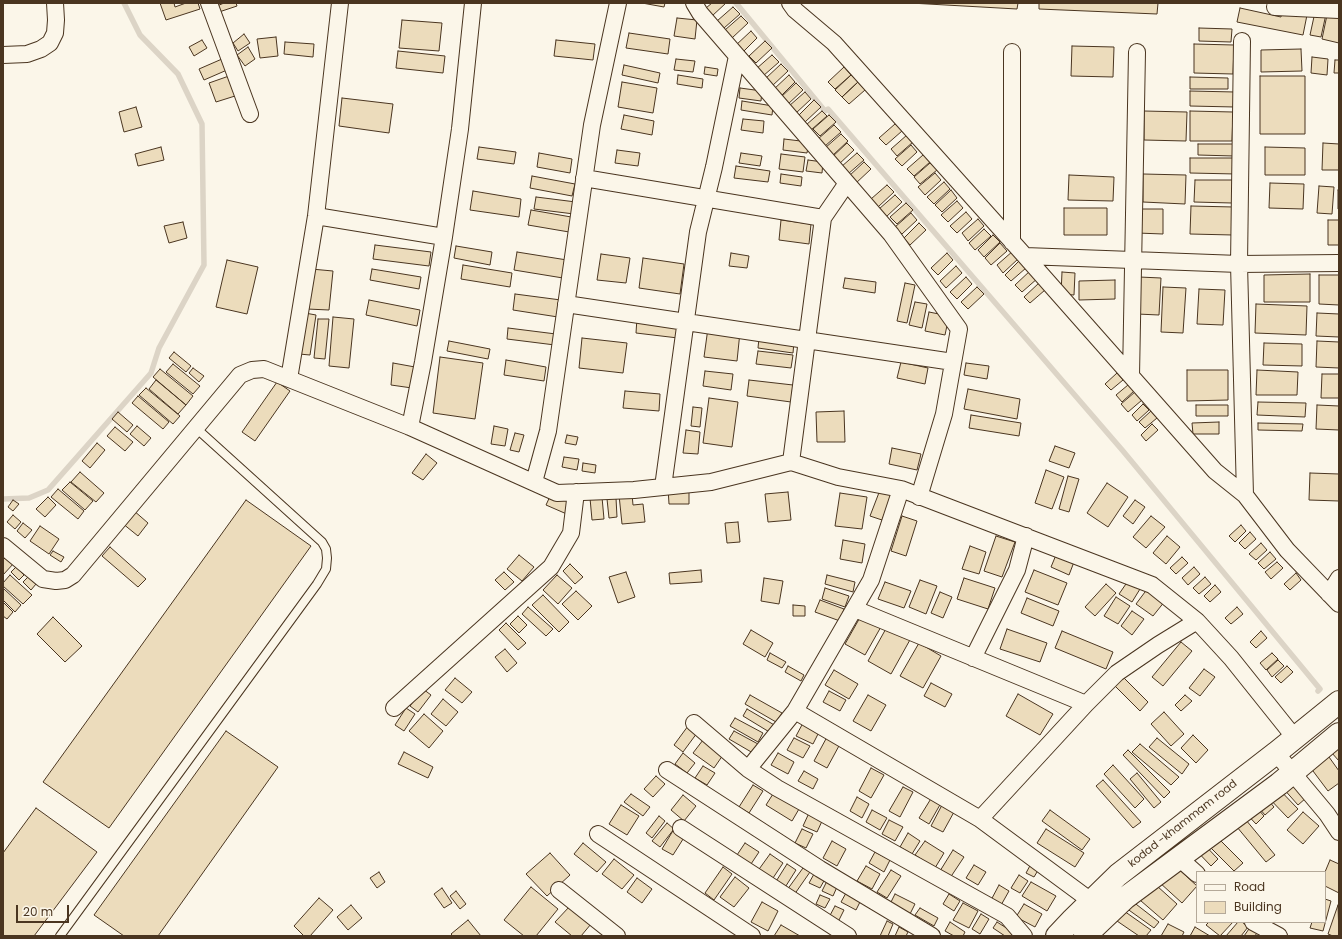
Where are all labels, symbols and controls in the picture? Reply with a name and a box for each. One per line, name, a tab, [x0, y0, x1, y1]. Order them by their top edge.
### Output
street label: kodad -khammam road	[1126, 777, 1240, 871]
legend	[1196, 871, 1326, 923]
text: Road	[1234, 878, 1265, 895]
scale bar	[18, 897, 71, 923]
text: Building	[1234, 898, 1282, 915]
text: 20 m	[23, 903, 53, 920]

